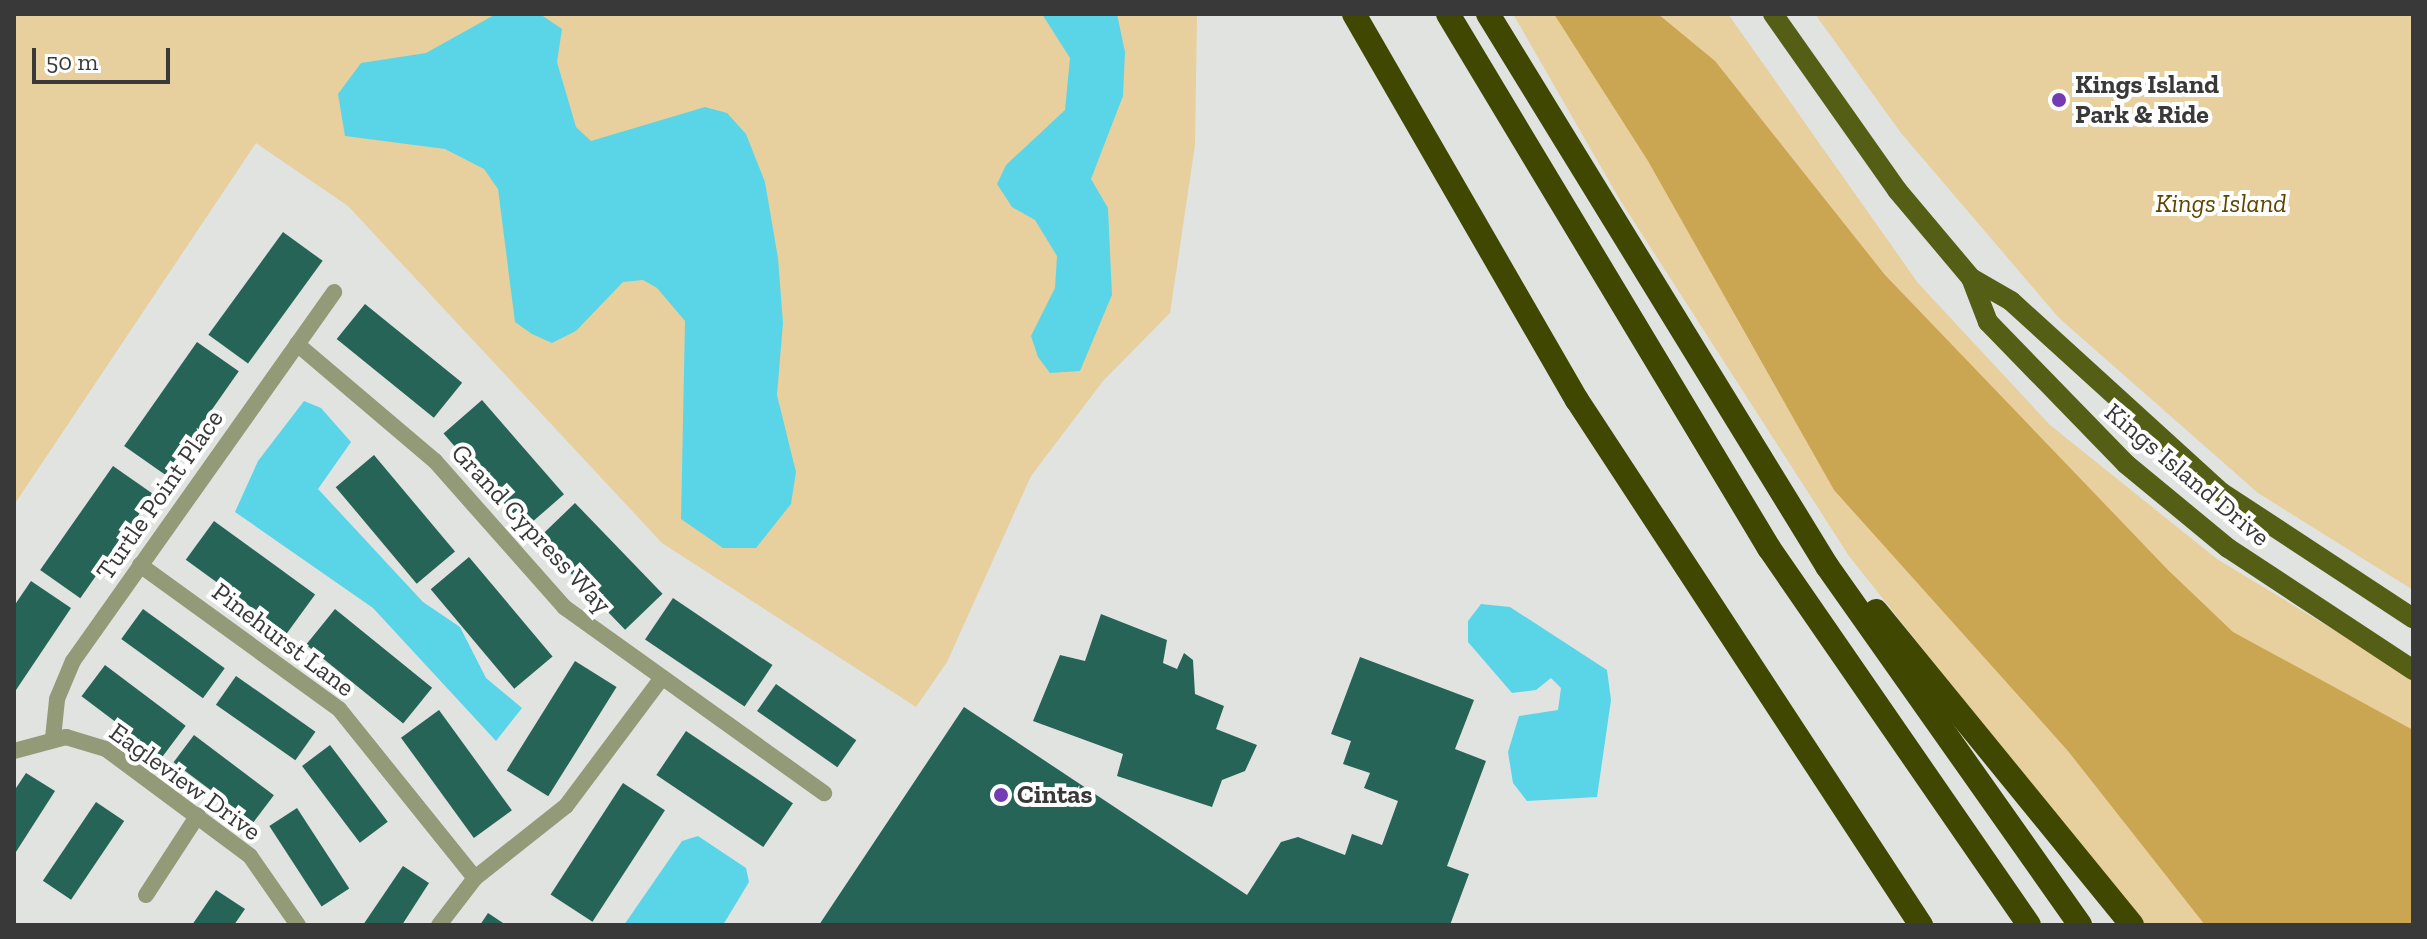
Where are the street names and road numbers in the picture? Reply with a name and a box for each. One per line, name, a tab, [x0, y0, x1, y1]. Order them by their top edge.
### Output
street label: Kings Island Drive	[2098, 397, 2276, 553]
street label: Turtle Point Place	[90, 404, 230, 586]
street label: Grand Cypress Way	[444, 437, 618, 621]
street label: Pinehurst Lane	[206, 576, 360, 704]
street label: Eagleview Drive	[103, 716, 267, 848]

